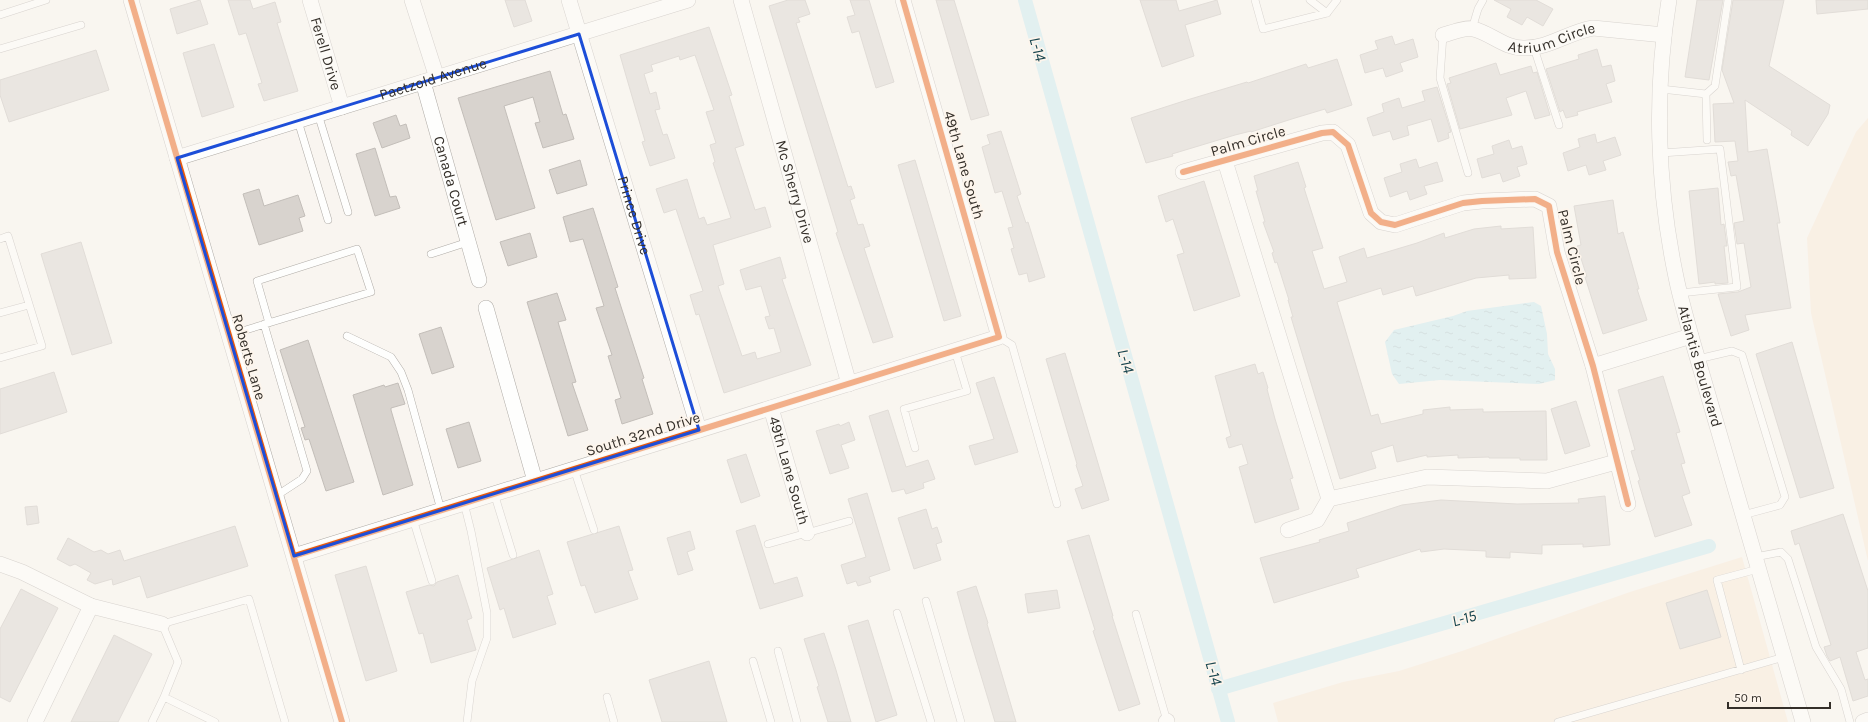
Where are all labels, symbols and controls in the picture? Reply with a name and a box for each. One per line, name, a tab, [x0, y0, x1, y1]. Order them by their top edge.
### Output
street label: Ferell Drive	[307, 15, 345, 92]
street label: Atrium Circle	[1506, 19, 1597, 57]
water label: L-14	[1025, 35, 1051, 64]
street label: Paetzold Avenue	[377, 54, 489, 104]
street label: 49th Lane South	[940, 109, 988, 221]
street label: Palm Circle	[1208, 122, 1288, 160]
street label: Canada Court	[430, 134, 472, 229]
street label: Mc Sherry Drive	[772, 138, 818, 245]
street label: Prince Drive	[614, 174, 655, 257]
street label: Palm Circle	[1554, 207, 1590, 287]
street label: Atlantis Boulevard	[1674, 303, 1726, 429]
street label: Roberts Lane	[228, 312, 270, 402]
water label: L-14	[1113, 347, 1139, 376]
street label: South 32nd Drive	[584, 408, 702, 460]
street label: 49th Lane South	[765, 414, 813, 527]
water label: L-15	[1450, 605, 1478, 631]
water label: L-14	[1201, 659, 1227, 688]
scale bar	[1728, 684, 1830, 710]
text: 50 m	[1734, 691, 1762, 705]

